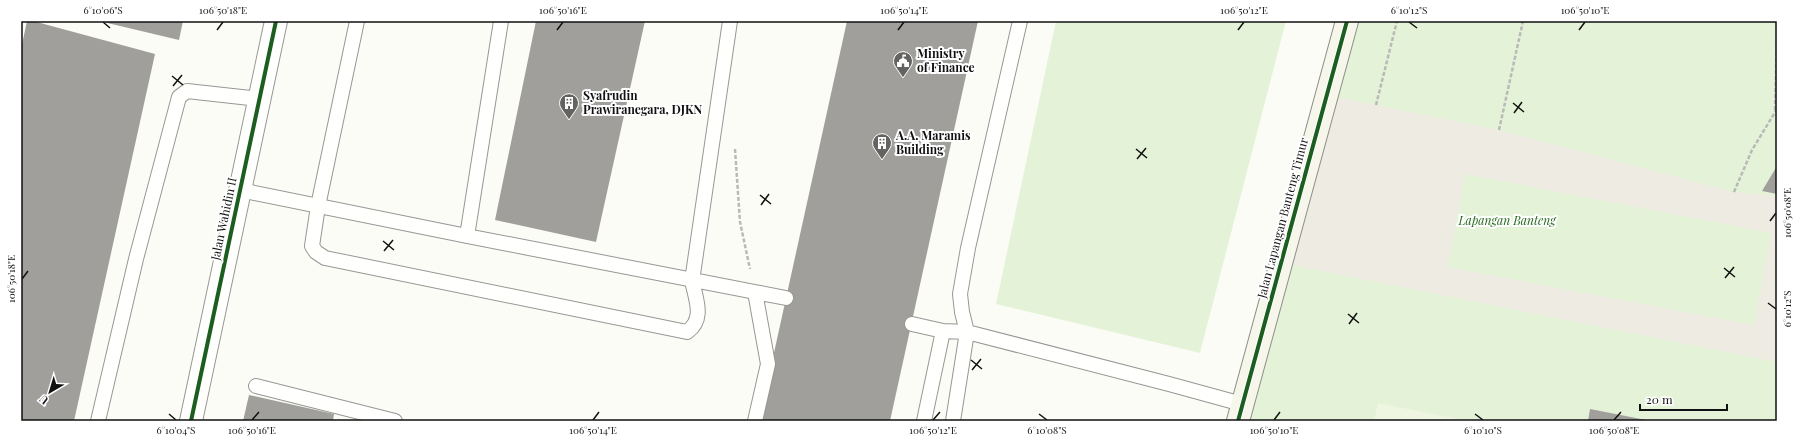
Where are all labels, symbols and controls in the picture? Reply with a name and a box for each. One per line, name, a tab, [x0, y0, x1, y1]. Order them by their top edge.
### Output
text: 6°10'06"S	[83, 3, 123, 17]
text: 106°50'18"E	[199, 3, 247, 17]
text: 106°50'16"E	[539, 3, 587, 17]
text: 106°50'14"E	[880, 3, 928, 17]
text: 106°50'12"E	[1220, 3, 1268, 17]
text: 6°10'12"S	[1391, 3, 1427, 17]
text: 106°50'10"E	[1561, 3, 1609, 17]
place label: Ministry of Finance	[917, 45, 975, 75]
public building icon: Ministry of Finance	[892, 50, 914, 78]
place label: Syafrudin Prawiranegara, DJKN	[583, 87, 703, 117]
building icon: Syafrudin Prawiranegara, DJKN	[558, 92, 580, 120]
place label: A.A. Maramis Building	[895, 127, 971, 157]
building icon: A.A. Maramis Building	[871, 132, 893, 160]
street label: Jalan Lapangan Banteng Timur	[1253, 135, 1311, 301]
street label: Jalan Wahidin II	[206, 176, 240, 263]
text: 106°50'08"E	[1780, 188, 1794, 238]
park label: Lapangan Banteng	[1457, 212, 1557, 228]
text: 106°50'18"E	[4, 255, 18, 303]
text: 6°10'12"S	[1780, 291, 1794, 327]
north arrow	[30, 372, 70, 412]
scale bar	[1640, 386, 1727, 412]
text: 20 m	[1646, 391, 1673, 407]
text: U	[36, 392, 51, 409]
text: 6°10'04"S	[157, 423, 195, 437]
text: 106°50'16"E	[228, 423, 276, 437]
text: 106°50'14"E	[569, 423, 617, 437]
text: 106°50'12"E	[909, 423, 957, 437]
text: 6°10'08"S	[1027, 423, 1067, 437]
text: 106°50'10"E	[1250, 423, 1298, 437]
text: 6°10'10"S	[1464, 423, 1502, 437]
text: 106°50'08"E	[1589, 423, 1639, 437]

